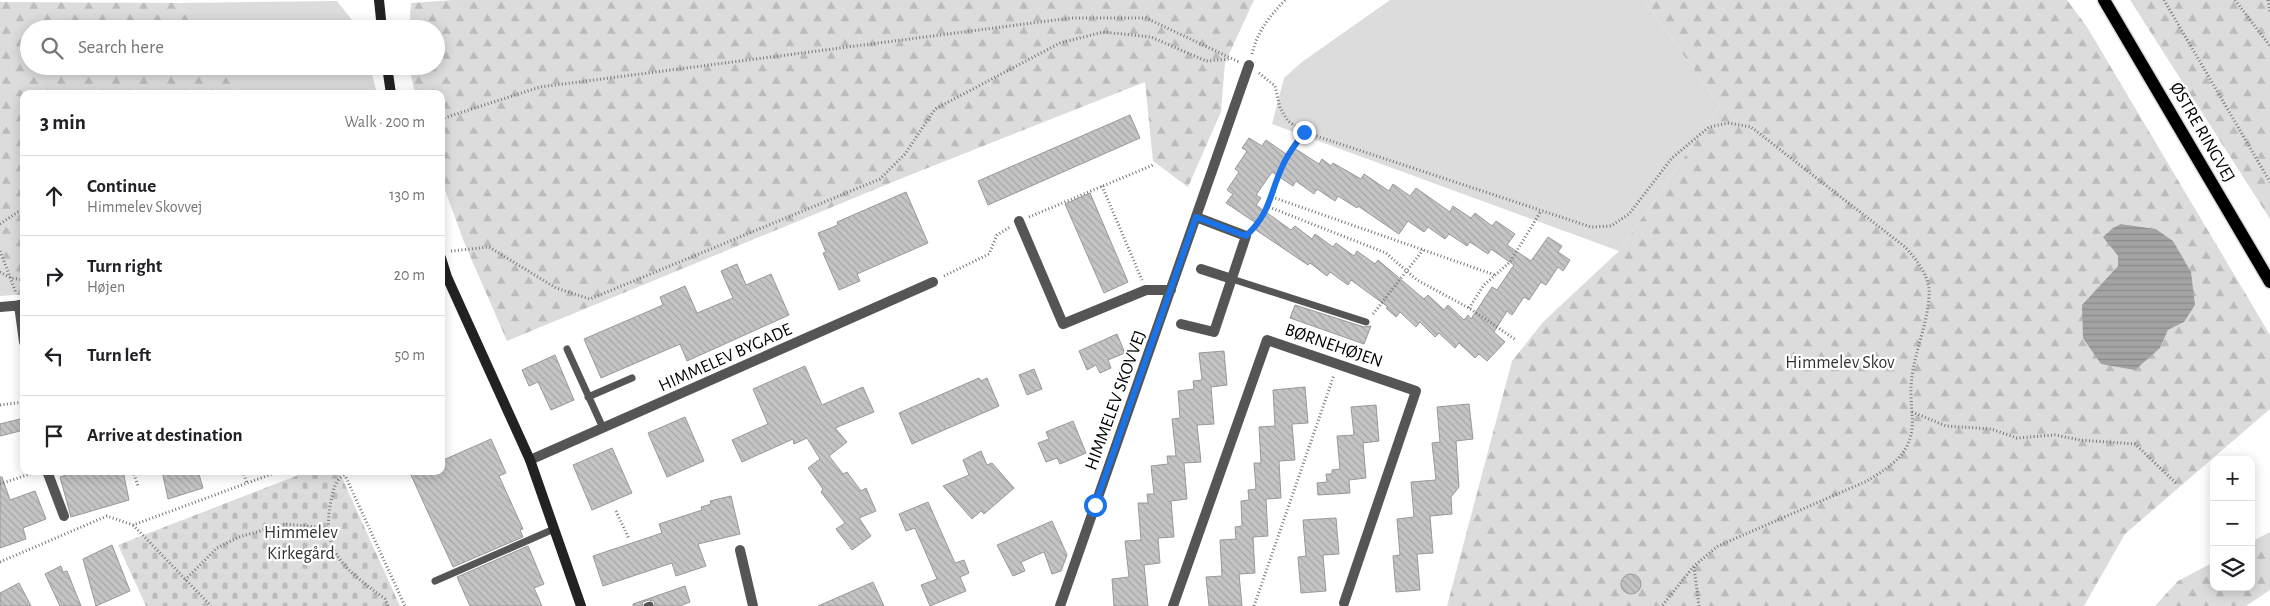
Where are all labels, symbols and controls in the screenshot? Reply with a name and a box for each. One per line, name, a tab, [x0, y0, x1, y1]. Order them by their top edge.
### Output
search box	[20, 20, 445, 75]
icon: search	[38, 34, 66, 62]
text: Search here	[78, 38, 164, 57]
street label: ØSTRE RINGVEJ	[2166, 79, 2238, 186]
text: 3 min	[40, 112, 86, 133]
text: Walk · 200 m	[344, 114, 425, 130]
route end	[1293, 121, 1316, 144]
text: Continue	[87, 177, 156, 196]
icon: ahead	[40, 182, 68, 210]
text: 130 m	[389, 187, 425, 203]
text: Himmelev Skovvej	[87, 199, 202, 215]
text: Turn right	[87, 257, 162, 276]
icon: right	[40, 262, 68, 290]
text: 20 m	[394, 267, 425, 283]
text: Højen	[87, 279, 125, 295]
street label: HIMMELEV BYGADE	[656, 320, 795, 395]
street label: BØRNEHØJEN	[1283, 321, 1385, 371]
street label: HIMMELEV SKOVVEJ	[1082, 328, 1150, 473]
icon: left	[40, 342, 68, 370]
text: Turn left	[87, 346, 151, 365]
text: 50 m	[394, 347, 425, 363]
park label: Himmelev Skov	[1785, 354, 1895, 372]
icon: arrive	[40, 422, 68, 450]
text: Arrive at destination	[87, 426, 243, 445]
map controls	[2210, 456, 2255, 591]
button: +	[2210, 456, 2255, 501]
route start	[1084, 494, 1107, 517]
button: −	[2210, 501, 2255, 546]
park label: Himmelev Kirkegård	[264, 524, 338, 563]
button: layers	[2210, 546, 2255, 591]

